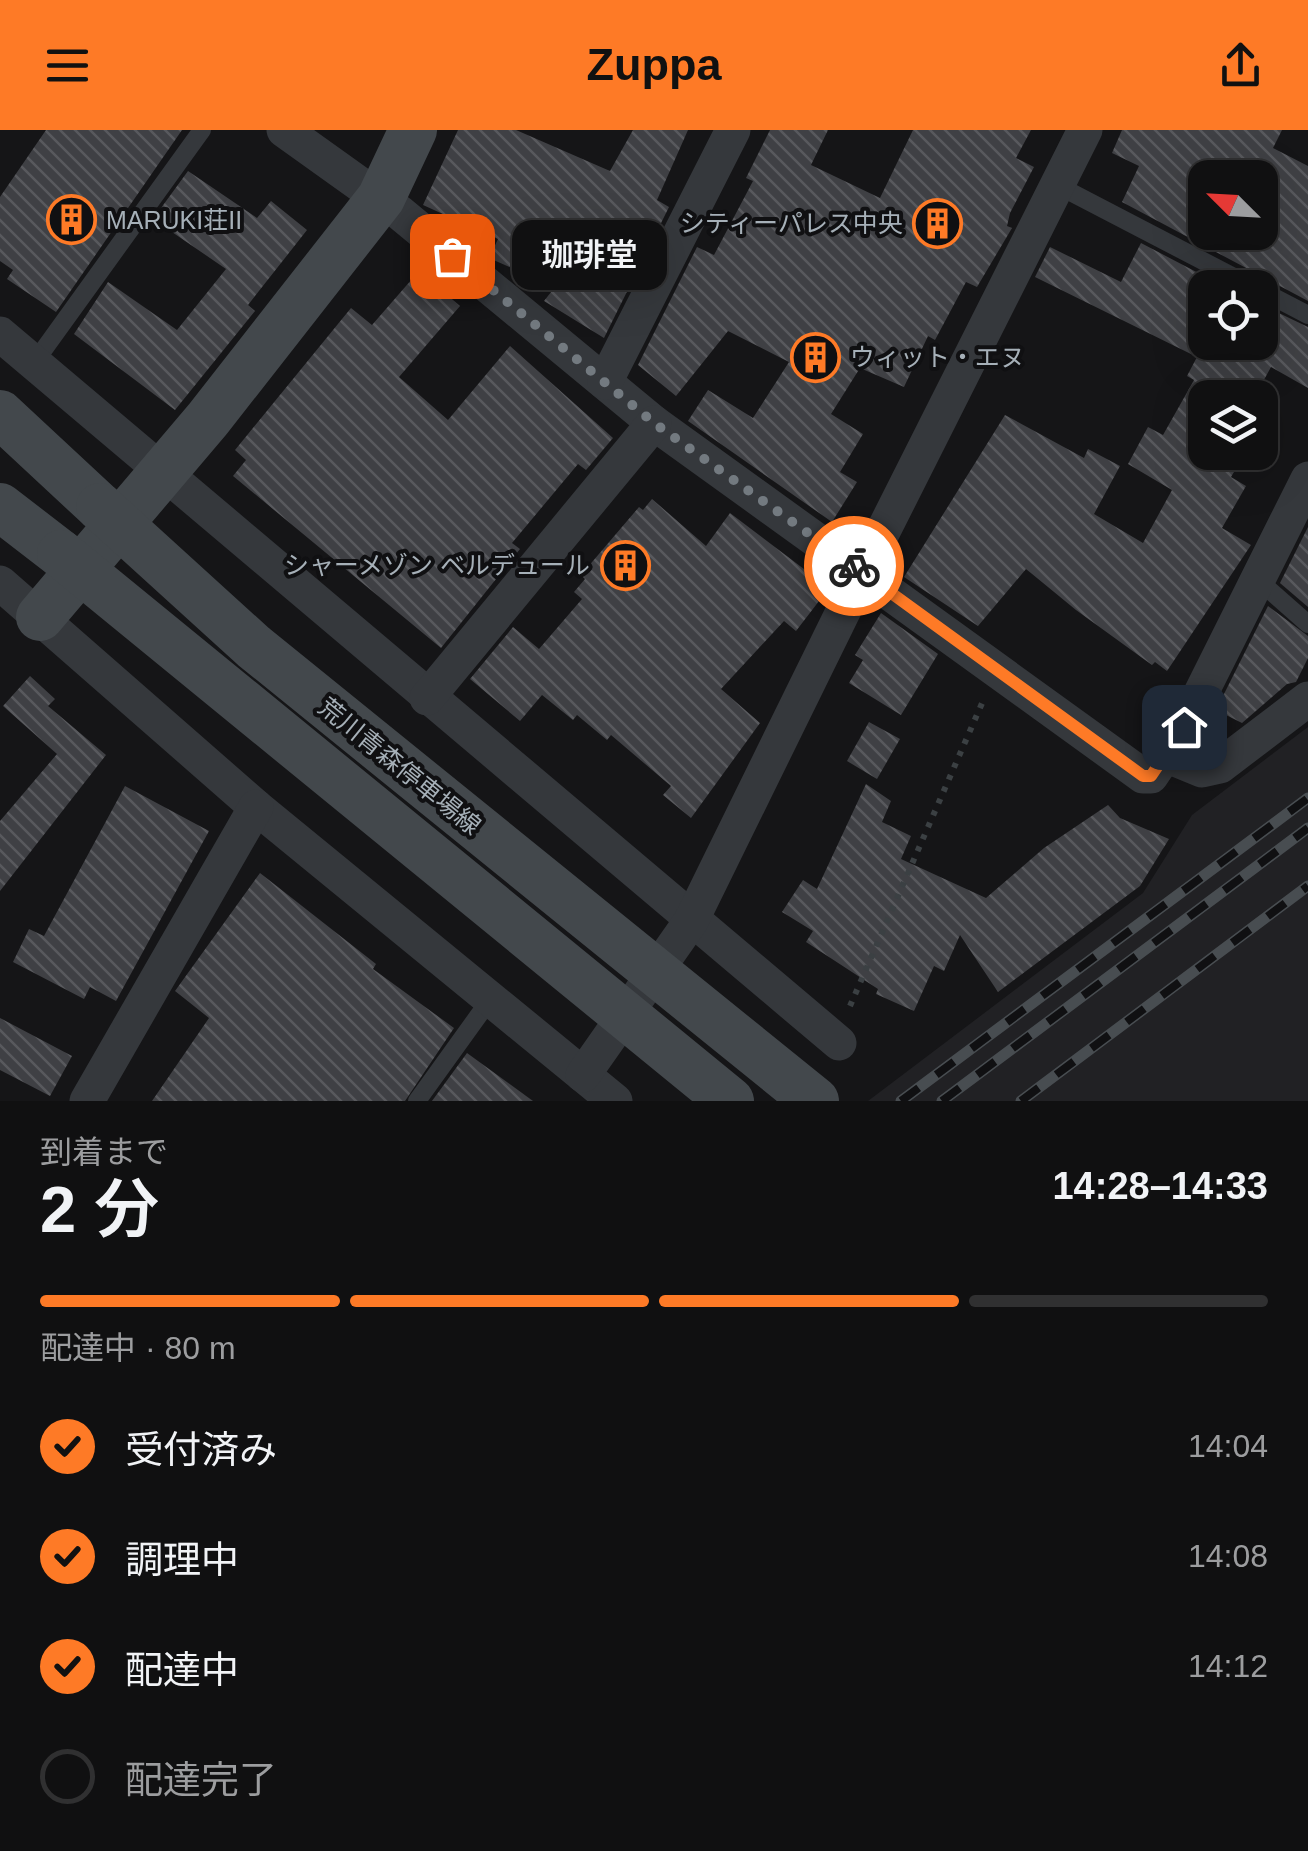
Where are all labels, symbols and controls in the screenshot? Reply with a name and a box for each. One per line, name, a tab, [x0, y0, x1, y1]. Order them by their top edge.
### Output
icon: menu	[40, 38, 95, 93]
icon: share	[1213, 38, 1268, 93]
text: Zuppa	[587, 39, 721, 90]
north arrow	[1188, 160, 1278, 250]
map controls	[1188, 160, 1278, 470]
building icon: MARUKI荘II	[45, 194, 97, 246]
building icon: シティーパレス中央	[912, 197, 964, 249]
place label: MARUKI荘II	[106, 206, 242, 234]
place label: シティーパレス中央	[680, 209, 903, 237]
pin	[410, 214, 495, 299]
callout: 珈琲堂	[512, 221, 667, 291]
icon: bag	[425, 229, 480, 284]
text: 珈琲堂	[541, 237, 638, 273]
button: locate	[1188, 270, 1278, 360]
building icon: ウィット・エヌ	[789, 331, 841, 383]
place label: ウィット・エヌ	[850, 343, 1025, 371]
button: layers	[1188, 380, 1278, 470]
courier	[804, 516, 904, 616]
building icon: シャーメゾン ベルデュール	[599, 539, 651, 591]
icon: bike	[827, 539, 882, 594]
place label: シャーメゾン ベルデュール	[284, 551, 590, 579]
pin	[1142, 685, 1227, 770]
street label: 荒川青森停車場線	[313, 692, 487, 840]
icon: home	[1157, 700, 1212, 755]
text: 到着まで	[40, 1134, 168, 1170]
text: 14:28–14:33	[1052, 1165, 1268, 1207]
text: 2 分	[40, 1173, 159, 1246]
text: 配達中 · 80 m	[40, 1330, 236, 1366]
icon: check	[40, 1419, 95, 1474]
text: 14:04	[1188, 1428, 1268, 1464]
text: 受付済み	[125, 1429, 277, 1471]
icon: check	[40, 1529, 95, 1584]
text: 14:08	[1188, 1538, 1268, 1574]
text: 調理中	[125, 1539, 239, 1581]
icon: check	[40, 1639, 95, 1694]
text: 14:12	[1188, 1648, 1268, 1684]
text: 配達中	[125, 1649, 239, 1691]
text: 配達完了	[125, 1759, 277, 1801]

